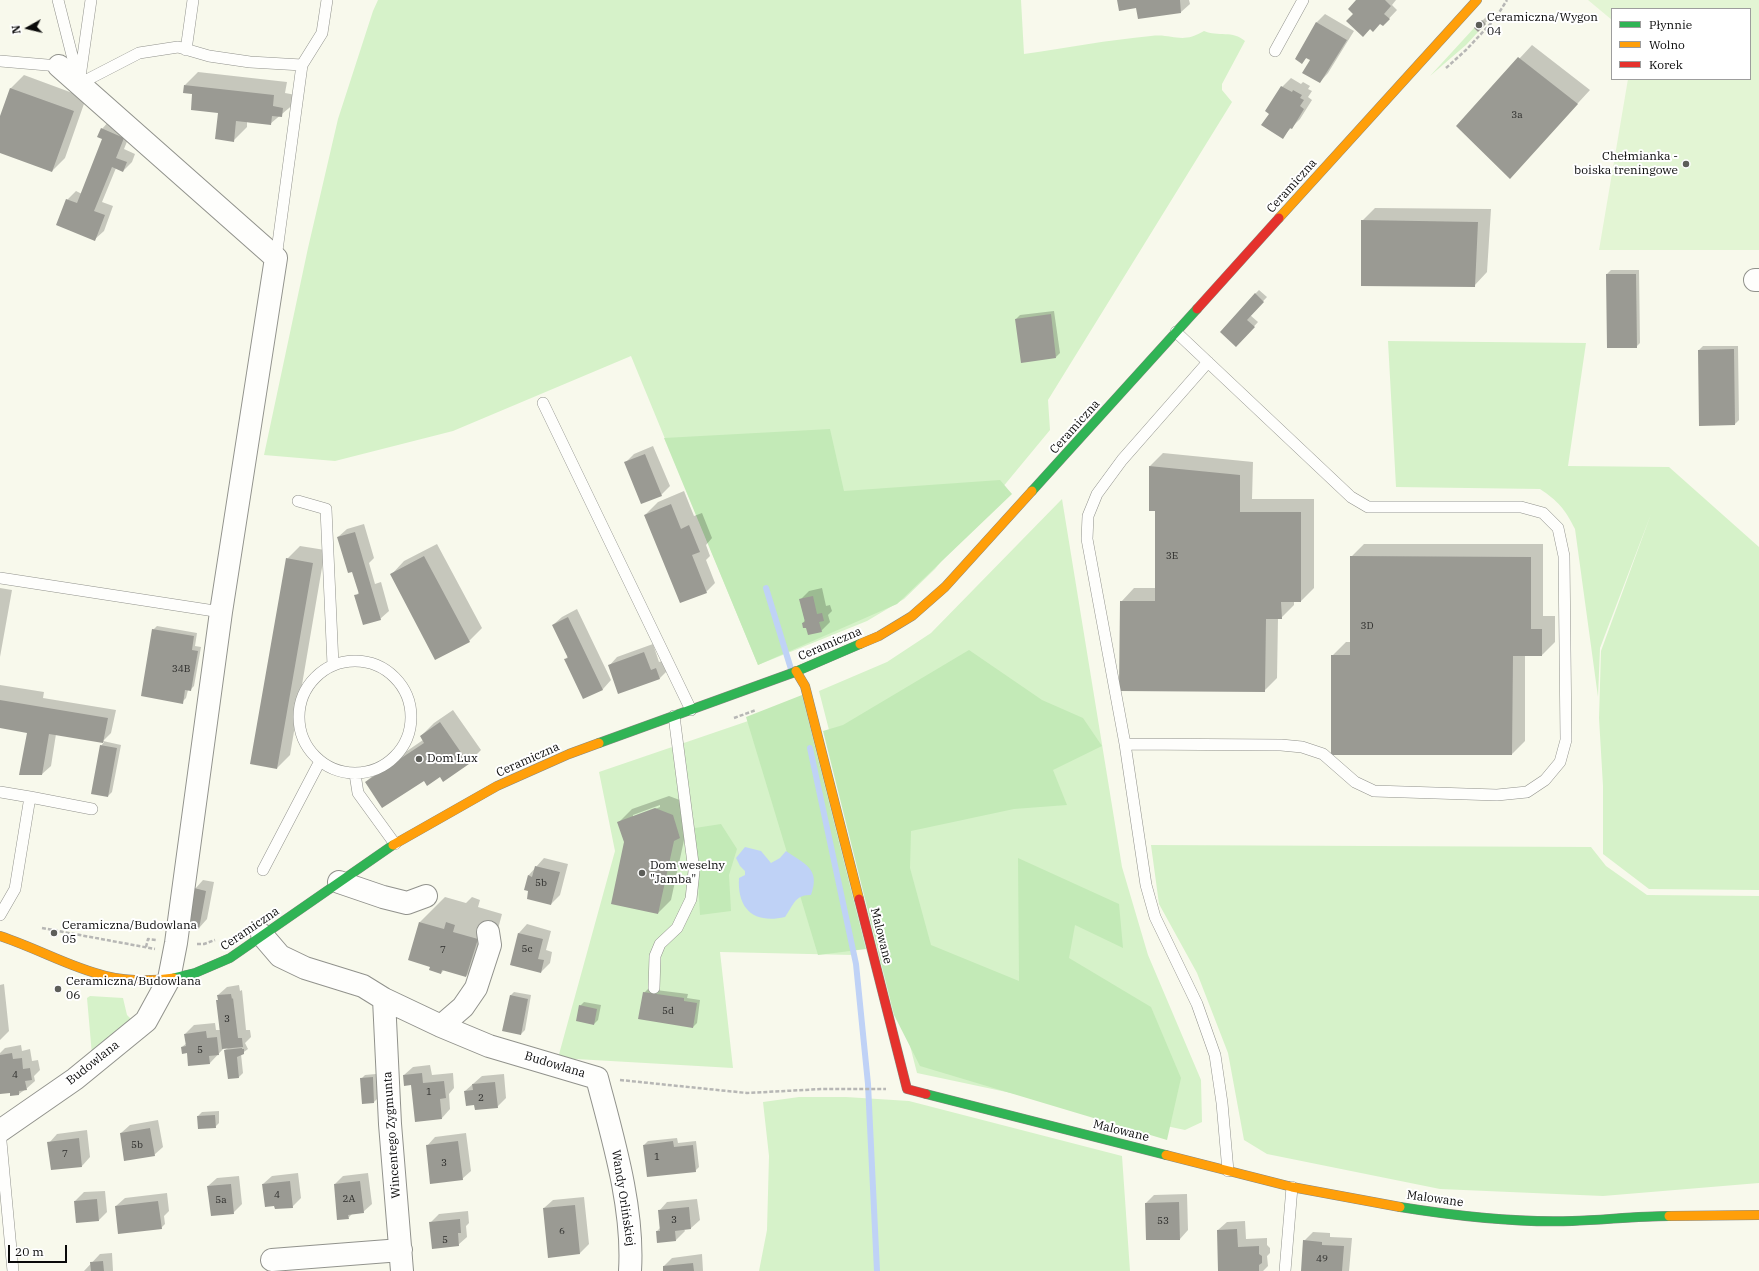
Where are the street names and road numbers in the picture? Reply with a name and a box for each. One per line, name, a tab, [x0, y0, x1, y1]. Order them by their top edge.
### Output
street label: Ceramiczna	[1264, 156, 1320, 216]
street label: Ceramiczna	[1047, 397, 1103, 457]
street label: Ceramiczna	[796, 624, 864, 664]
street label: Ceramiczna	[494, 740, 562, 780]
street label: Ceramiczna	[218, 904, 282, 954]
street label: Malowane	[867, 907, 895, 965]
street label: Budowlana	[64, 1038, 122, 1088]
street label: Budowlana	[523, 1049, 587, 1081]
street label: Wincentego Zygmunta	[380, 1071, 404, 1199]
street label: Malowane	[1092, 1117, 1150, 1145]
street label: Wandy Orlińskiej	[608, 1149, 638, 1247]
street label: Malowane	[1406, 1188, 1464, 1210]

